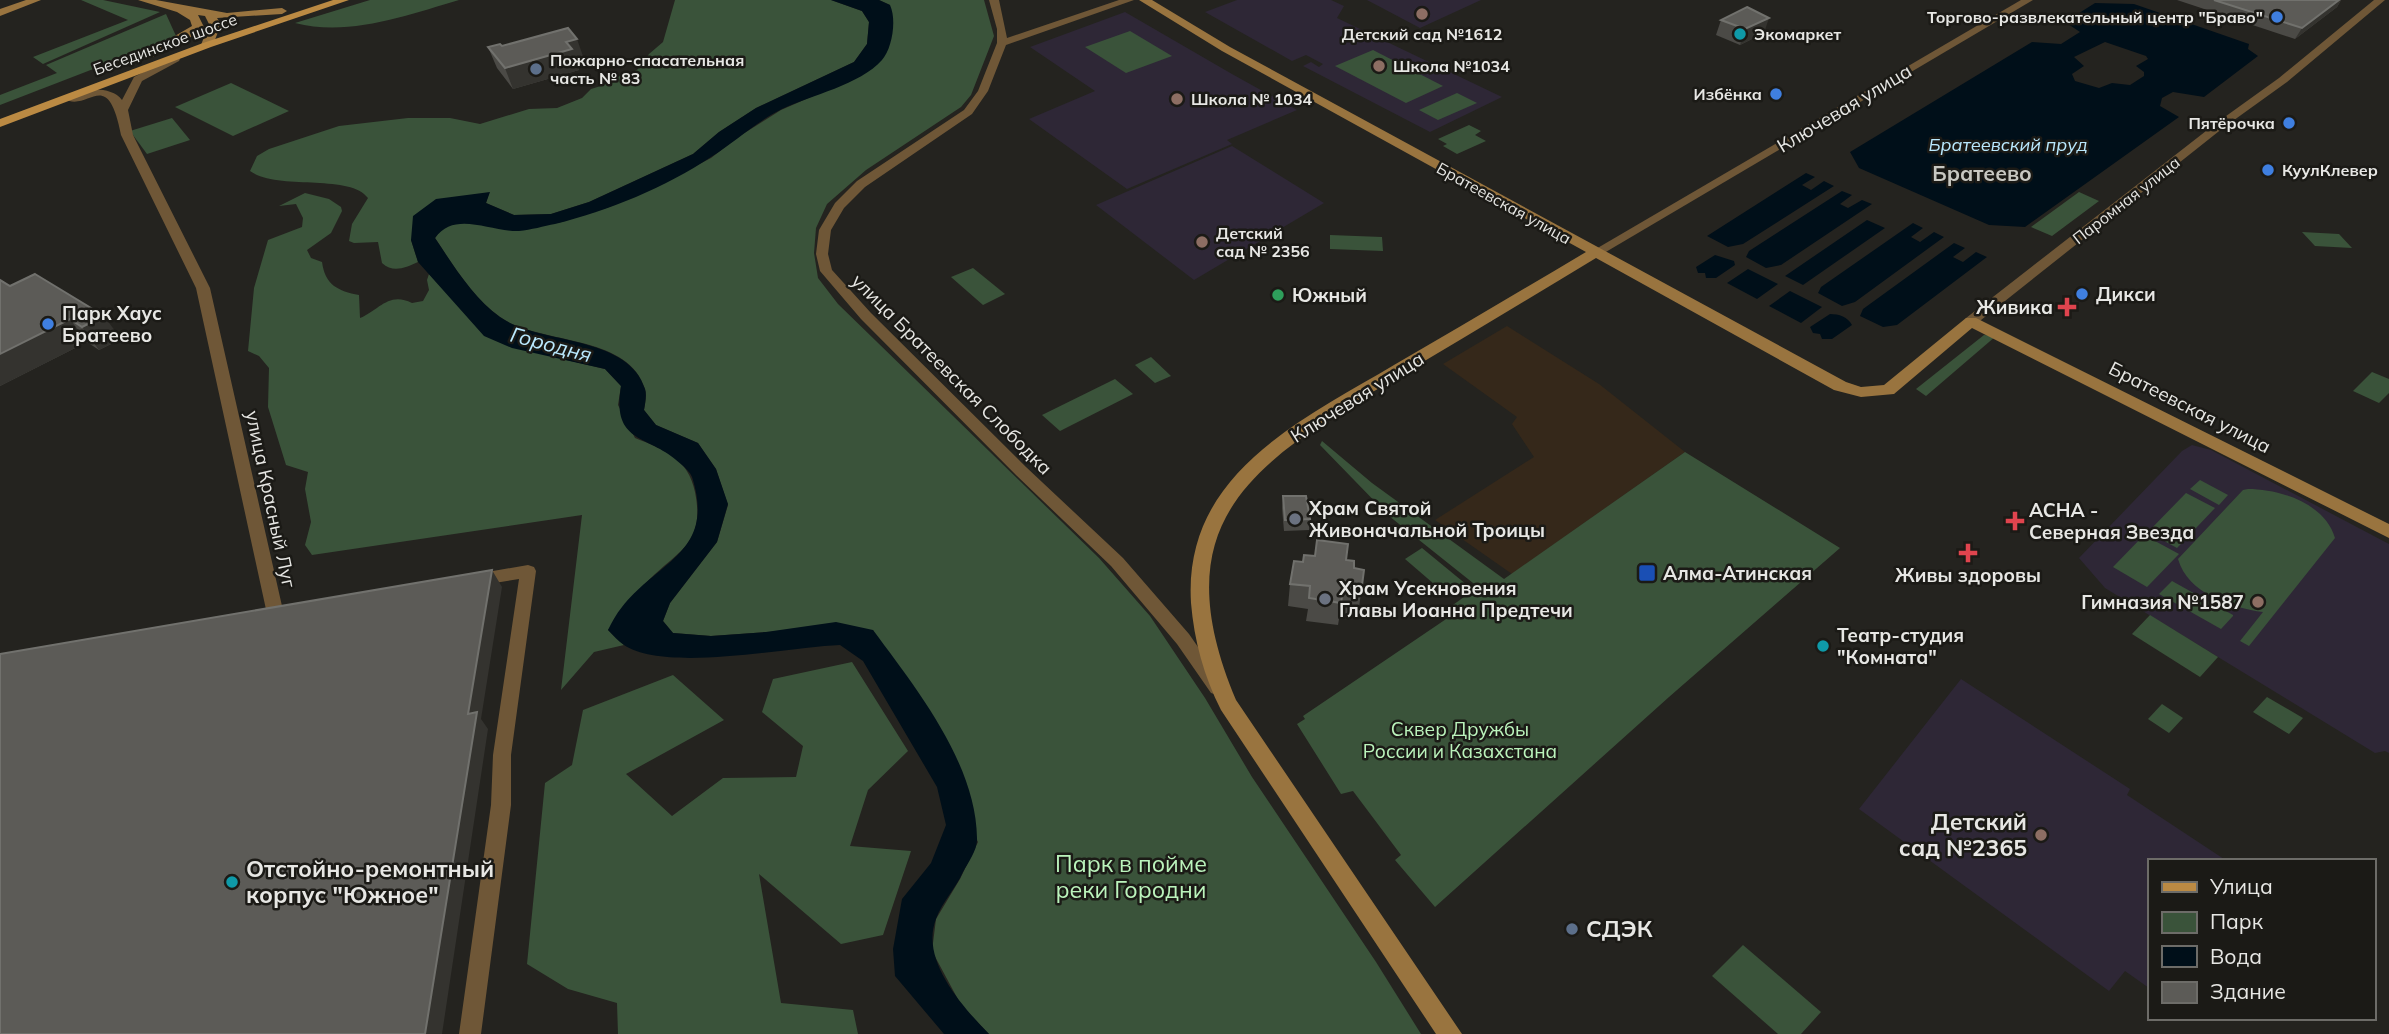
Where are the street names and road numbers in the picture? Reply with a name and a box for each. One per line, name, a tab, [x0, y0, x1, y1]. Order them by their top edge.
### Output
street label: Бесединское шоссе	[90, 9, 240, 79]
street label: Ключевая улица	[1772, 58, 1916, 158]
street label: Паромная улица	[2068, 152, 2184, 248]
street label: Братеевская улица	[1433, 158, 1575, 248]
street label: улица Братеевская Слободка	[847, 269, 1057, 479]
street label: Ключевая улица	[1286, 346, 1428, 448]
street label: Братеевская улица	[2105, 356, 2275, 458]
street label: улица Красный Луг	[240, 408, 302, 590]

